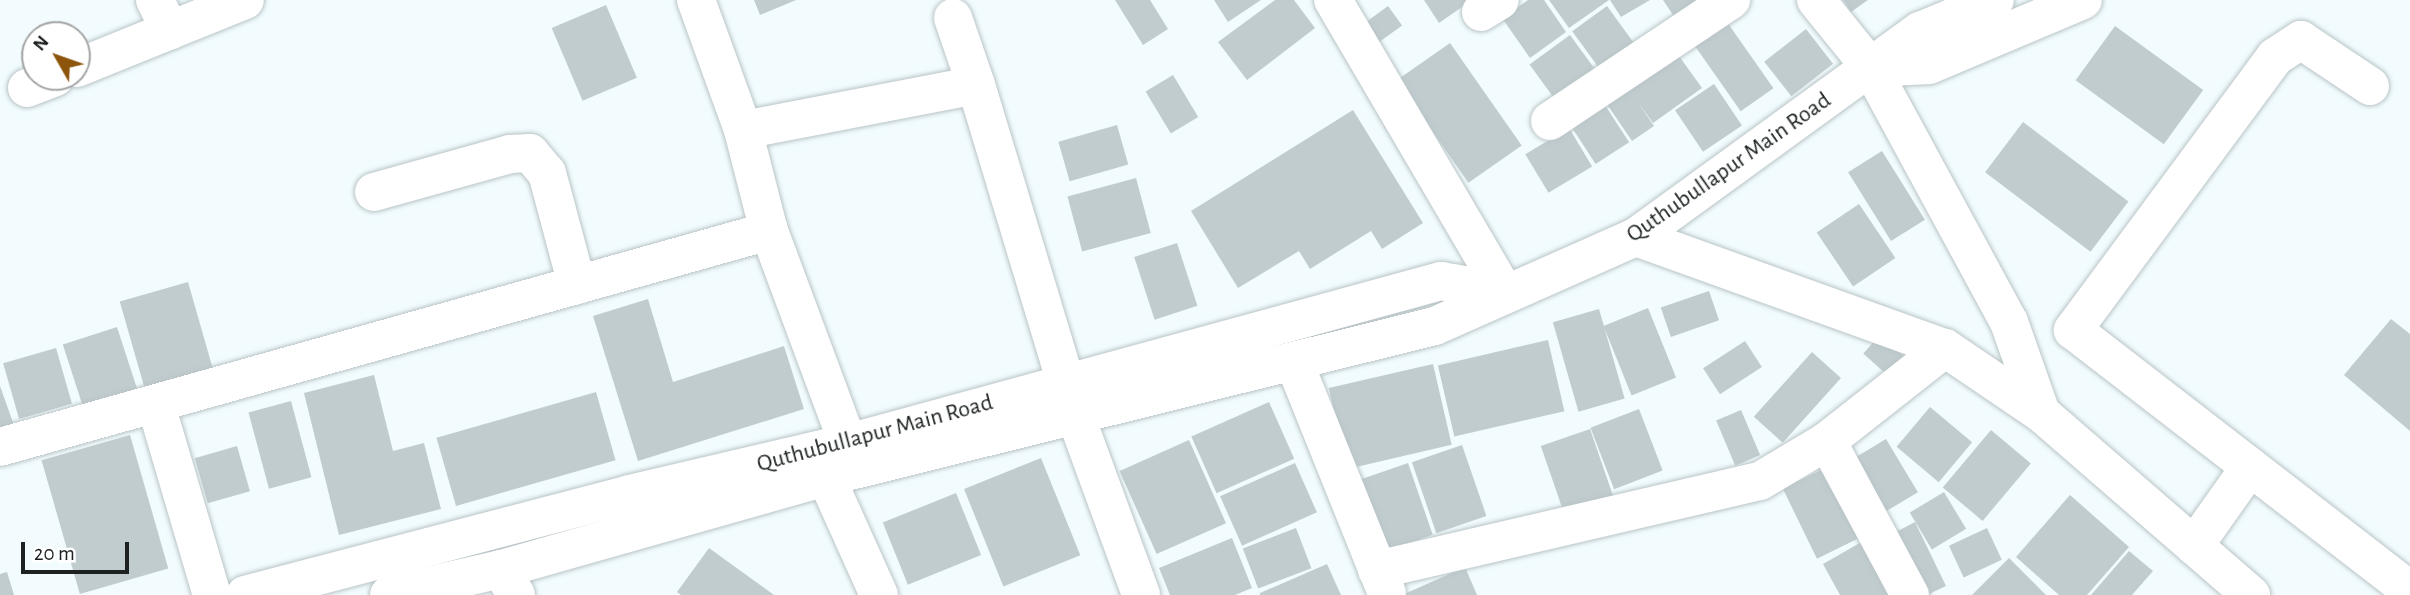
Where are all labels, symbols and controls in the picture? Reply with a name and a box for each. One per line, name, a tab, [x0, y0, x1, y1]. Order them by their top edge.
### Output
north arrow	[21, 21, 91, 91]
text: N	[30, 32, 53, 55]
street label: Quthubullapur Main Road	[1621, 86, 1837, 250]
street label: Quthubullapur Main Road	[754, 389, 996, 479]
scale bar	[24, 528, 133, 572]
text: 20 m	[34, 543, 75, 564]

